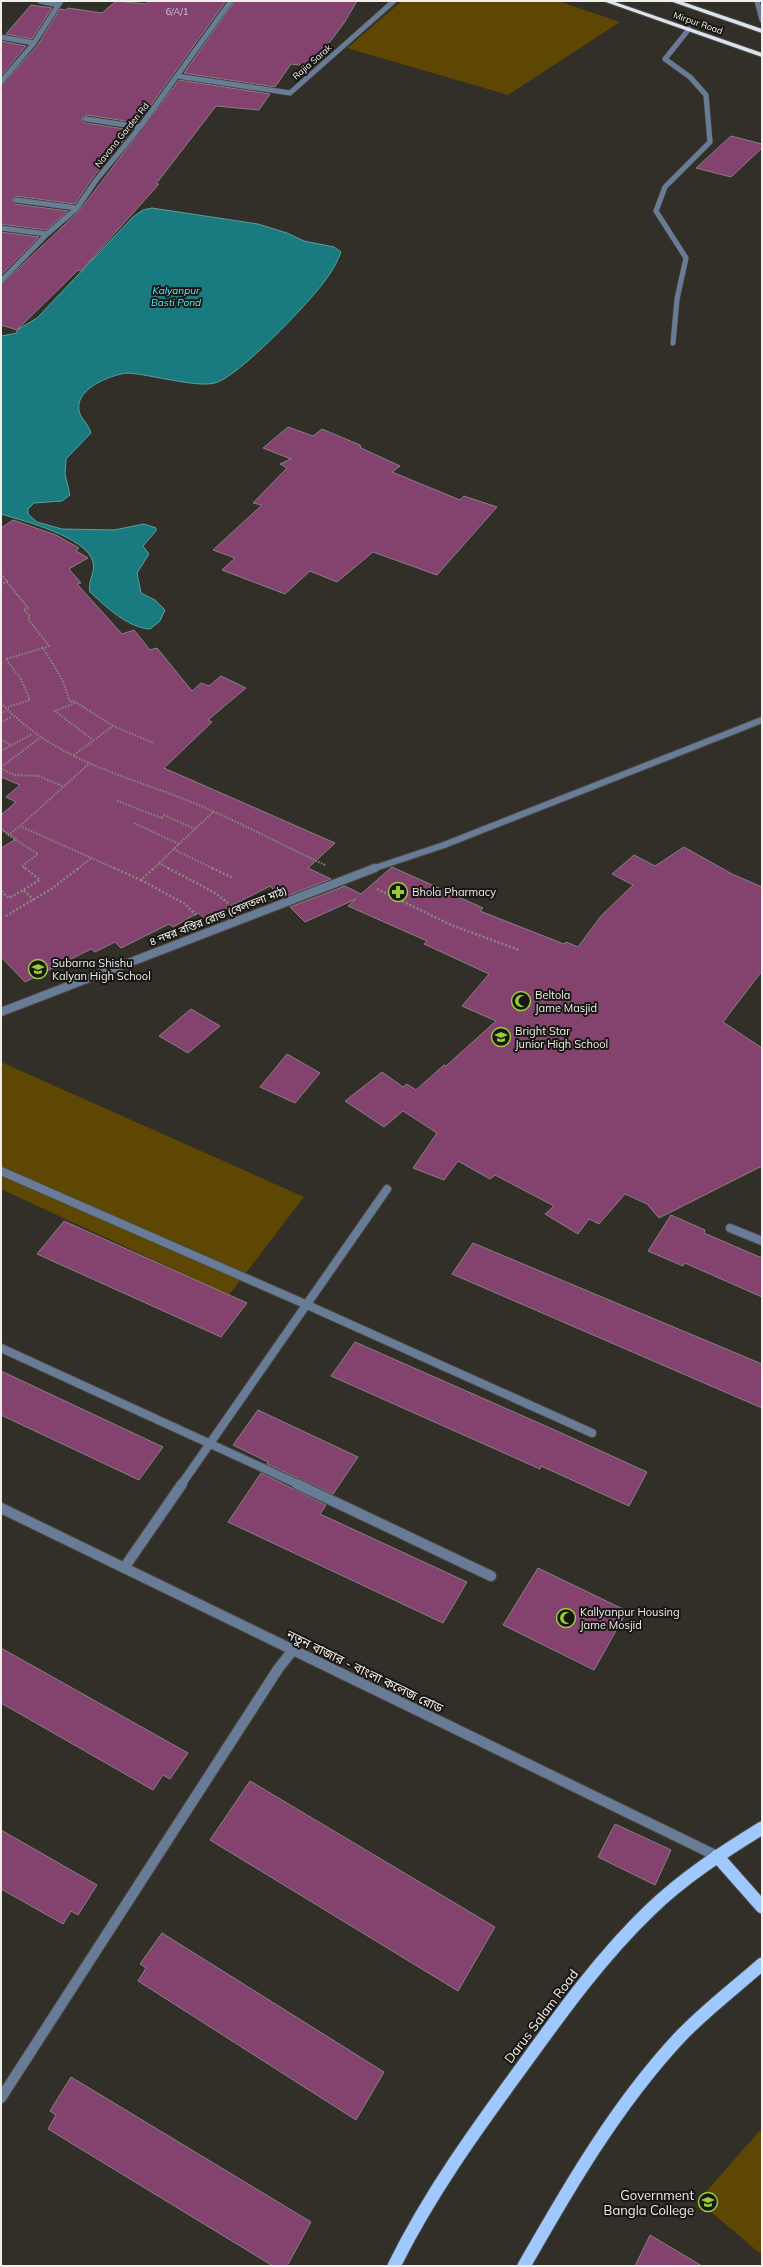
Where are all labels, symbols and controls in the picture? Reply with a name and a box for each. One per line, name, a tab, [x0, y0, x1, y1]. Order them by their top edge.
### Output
house number: 6/A/1	[166, 6, 188, 17]
street label: Mirpur Road	[672, 9, 724, 36]
street label: Rajia Sarak	[290, 42, 334, 81]
street label: Navana Garden Rd	[92, 100, 151, 169]
water label: Kalyanpur Basti Pond	[151, 284, 201, 309]
pharmacy icon: Bhola Pharmacy	[387, 881, 409, 903]
street label: ৪ নম্বর বস্তির রোড (বেলতলা মাঠ)	[147, 883, 289, 949]
place label: Bhola Pharmacy	[412, 885, 496, 899]
place label: Subarna Shishu Kalyan High School	[52, 956, 151, 983]
school or university icon: Subarna Shishu Kalyan High School	[27, 958, 49, 980]
place label: Beltola Jame Masjid	[535, 988, 597, 1015]
mosque icon: Beltola Jame Masjid	[510, 990, 532, 1012]
place label: Bright Star Junior High School	[515, 1024, 608, 1051]
school or university icon: Bright Star Junior High School	[490, 1026, 512, 1048]
place label: Kallyanpur Housing Jame Mosjid	[580, 1605, 680, 1632]
mosque icon: Kallyanpur Housing Jame Mosjid	[555, 1607, 577, 1629]
street label: নতুন বাজার - বাংলা কলেজ রোড	[283, 1626, 446, 1717]
street label: Darus Salam Road	[501, 1966, 581, 2066]
place label: Government Bangla College	[604, 2187, 694, 2218]
school or university icon: Government Bangla College	[697, 2191, 719, 2213]

